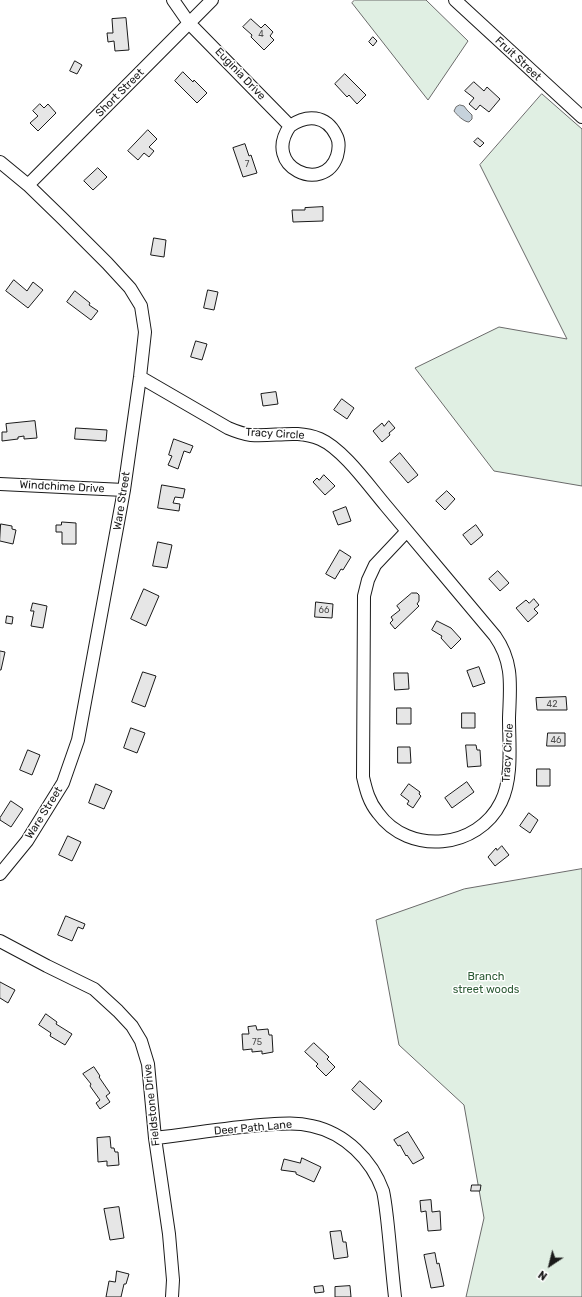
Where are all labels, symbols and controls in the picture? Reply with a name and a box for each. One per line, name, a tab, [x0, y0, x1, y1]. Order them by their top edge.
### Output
house number: 4	[258, 29, 264, 39]
street label: Fruit Street	[492, 34, 544, 84]
street label: Euginia Drive	[212, 45, 268, 103]
street label: Short Street	[93, 66, 147, 120]
house number: 7	[245, 159, 249, 169]
street label: Tracy Circle	[245, 426, 305, 442]
street label: Ware Street	[111, 471, 133, 531]
street label: Windchime Drive	[19, 478, 105, 496]
house number: 66	[319, 605, 329, 615]
house number: 42	[547, 699, 557, 709]
street label: Tracy Circle	[500, 723, 516, 783]
house number: 46	[550, 735, 562, 745]
street label: Ware Street	[23, 784, 65, 842]
park label: Branch street woods	[453, 970, 519, 996]
house number: 75	[252, 1037, 262, 1047]
street label: Fieldstone Drive	[141, 1063, 163, 1147]
street label: Deer Path Lane	[213, 1118, 293, 1138]
north arrow	[530, 1245, 570, 1285]
text: N	[536, 1268, 550, 1283]

